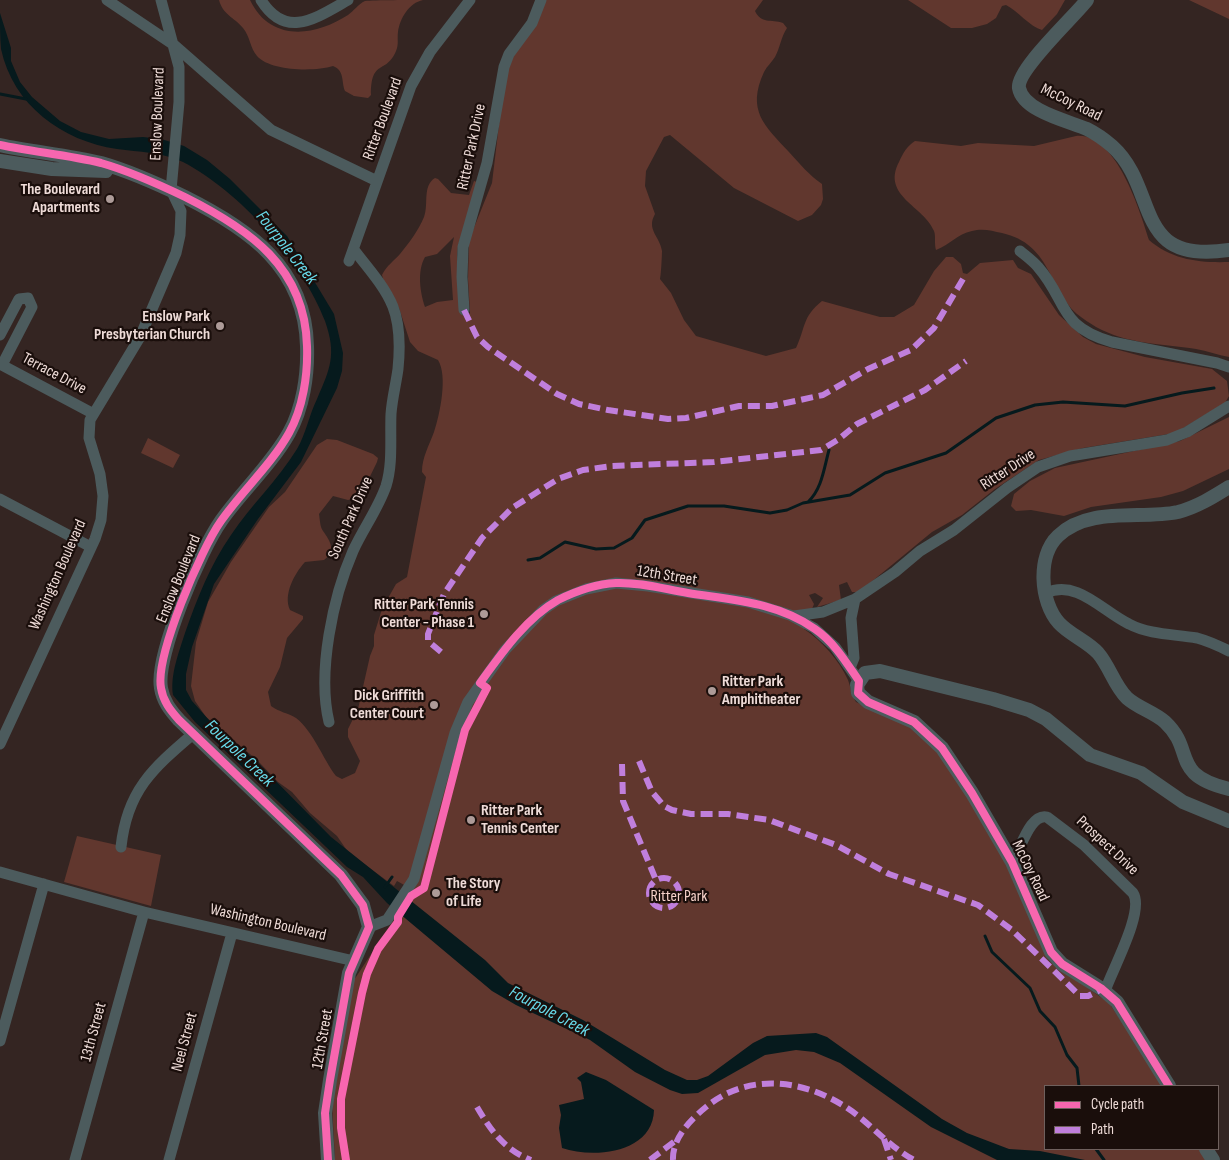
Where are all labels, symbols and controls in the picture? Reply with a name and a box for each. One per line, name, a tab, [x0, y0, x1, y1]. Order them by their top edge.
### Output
street label: Enslow Boulevard	[147, 67, 169, 161]
street label: Ritter Boulevard	[359, 75, 407, 163]
street label: McCoy Road	[1037, 80, 1105, 126]
street label: Ritter Park Drive	[454, 102, 490, 192]
place label: The Boulevard Apartments	[20, 180, 100, 218]
marker: The Boulevard Apartments	[104, 193, 116, 205]
water label: Fourpole Creek	[250, 207, 322, 289]
place label: Enslow Park Presbyterian Church	[94, 307, 210, 345]
marker: Enslow Park Presbyterian Church	[214, 320, 226, 332]
street label: Terrace Drive	[18, 349, 90, 399]
street label: Ritter Drive	[977, 445, 1039, 495]
street label: South Park Drive	[324, 474, 378, 562]
street label: Washington Boulevard	[25, 517, 91, 633]
street label: Enslow Boulevard	[153, 532, 205, 626]
street label: 12th Street	[636, 562, 698, 590]
place label: Ritter Park Tennis Center - Phase 1	[374, 595, 474, 633]
marker: Ritter Park Tennis Center - Phase 1	[478, 608, 490, 620]
place label: Ritter Park Amphitheater	[722, 672, 800, 710]
marker: Ritter Park Amphitheater	[706, 685, 718, 697]
place label: Dick Griffith Center Court	[350, 686, 424, 724]
marker: Dick Griffith Center Court	[428, 699, 440, 711]
water label: Fourpole Creek	[200, 716, 278, 792]
place label: Ritter Park Tennis Center	[481, 801, 559, 839]
street label: Prospect Drive	[1072, 812, 1142, 880]
marker: Ritter Park Tennis Center	[465, 814, 477, 826]
street label: McCoy Road	[1007, 837, 1053, 905]
place label: The Story of Life	[446, 874, 500, 912]
marker: The Story of Life	[430, 887, 442, 899]
park label: Ritter Park	[651, 887, 707, 907]
street label: Washington Boulevard	[208, 900, 328, 946]
water label: Fourpole Creek	[505, 982, 593, 1042]
street label: 13th Street	[77, 1000, 111, 1064]
street label: 12th Street	[308, 1008, 338, 1070]
street label: Neel Street	[168, 1010, 202, 1074]
legend	[1044, 1085, 1219, 1150]
text: Cycle path	[1091, 1095, 1144, 1114]
text: Path	[1091, 1120, 1114, 1139]

